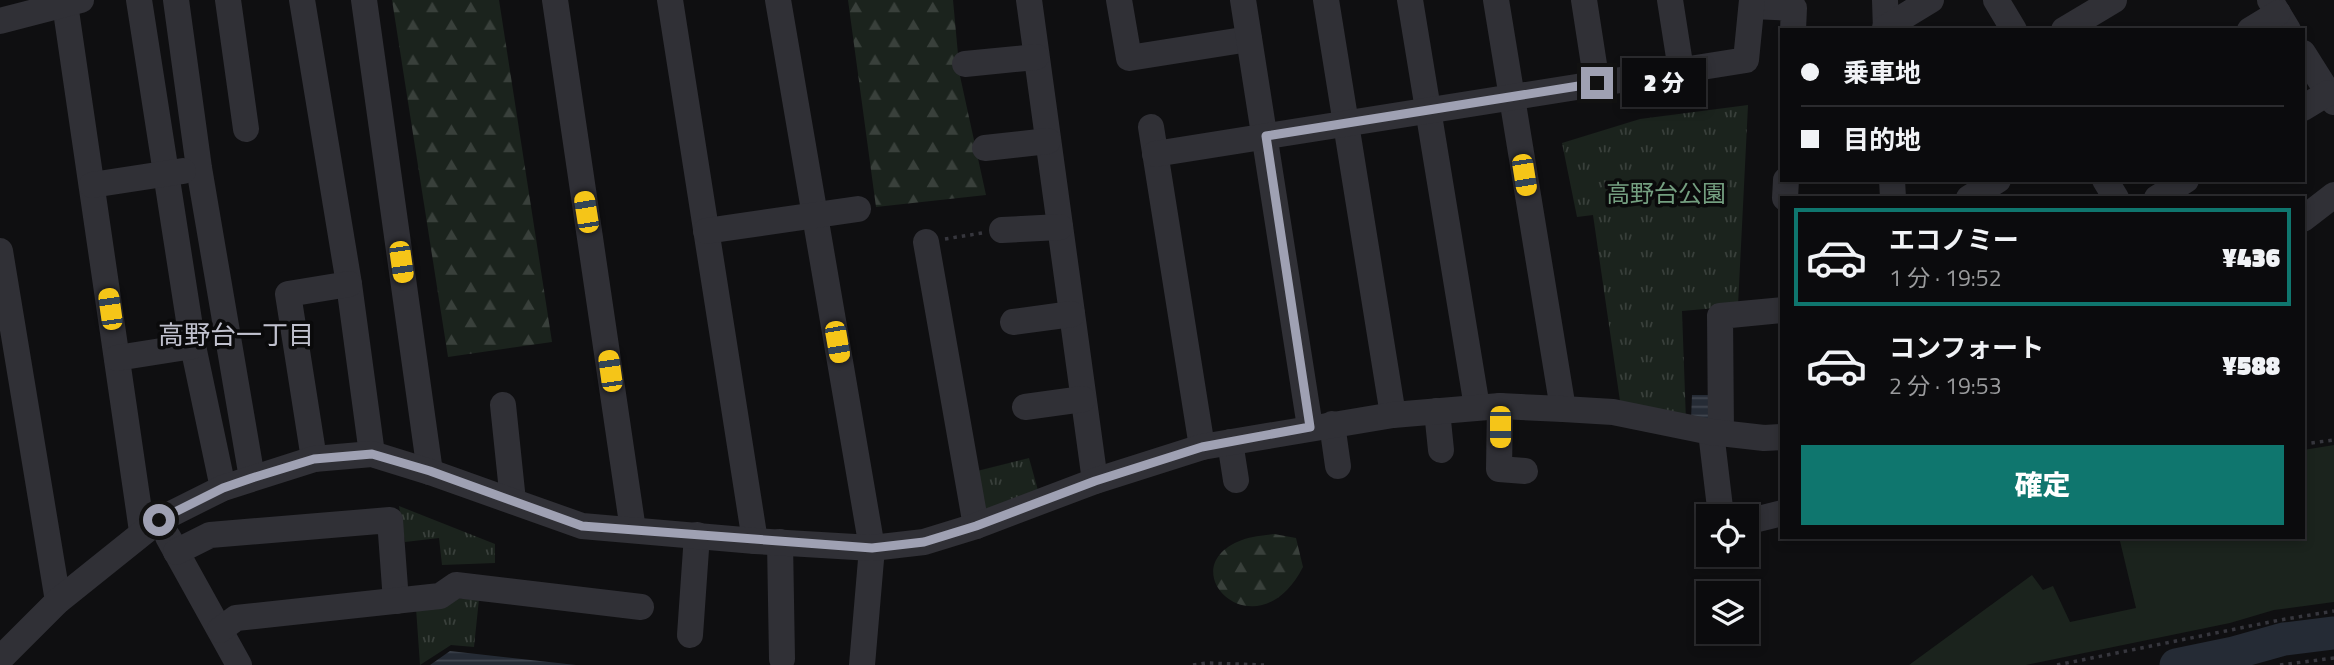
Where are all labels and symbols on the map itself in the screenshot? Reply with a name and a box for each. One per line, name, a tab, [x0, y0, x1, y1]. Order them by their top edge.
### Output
callout: 2 分	[1622, 58, 1706, 108]
route end	[1581, 67, 1613, 99]
car	[1511, 153, 1538, 197]
park label: 高野台公園	[1606, 175, 1726, 211]
car	[573, 190, 600, 234]
car	[388, 240, 415, 284]
car	[97, 287, 124, 331]
district label: 高野台一丁目	[158, 315, 314, 354]
car	[824, 319, 851, 365]
car	[597, 349, 624, 393]
car	[1490, 406, 1511, 448]
route start	[143, 504, 175, 536]

